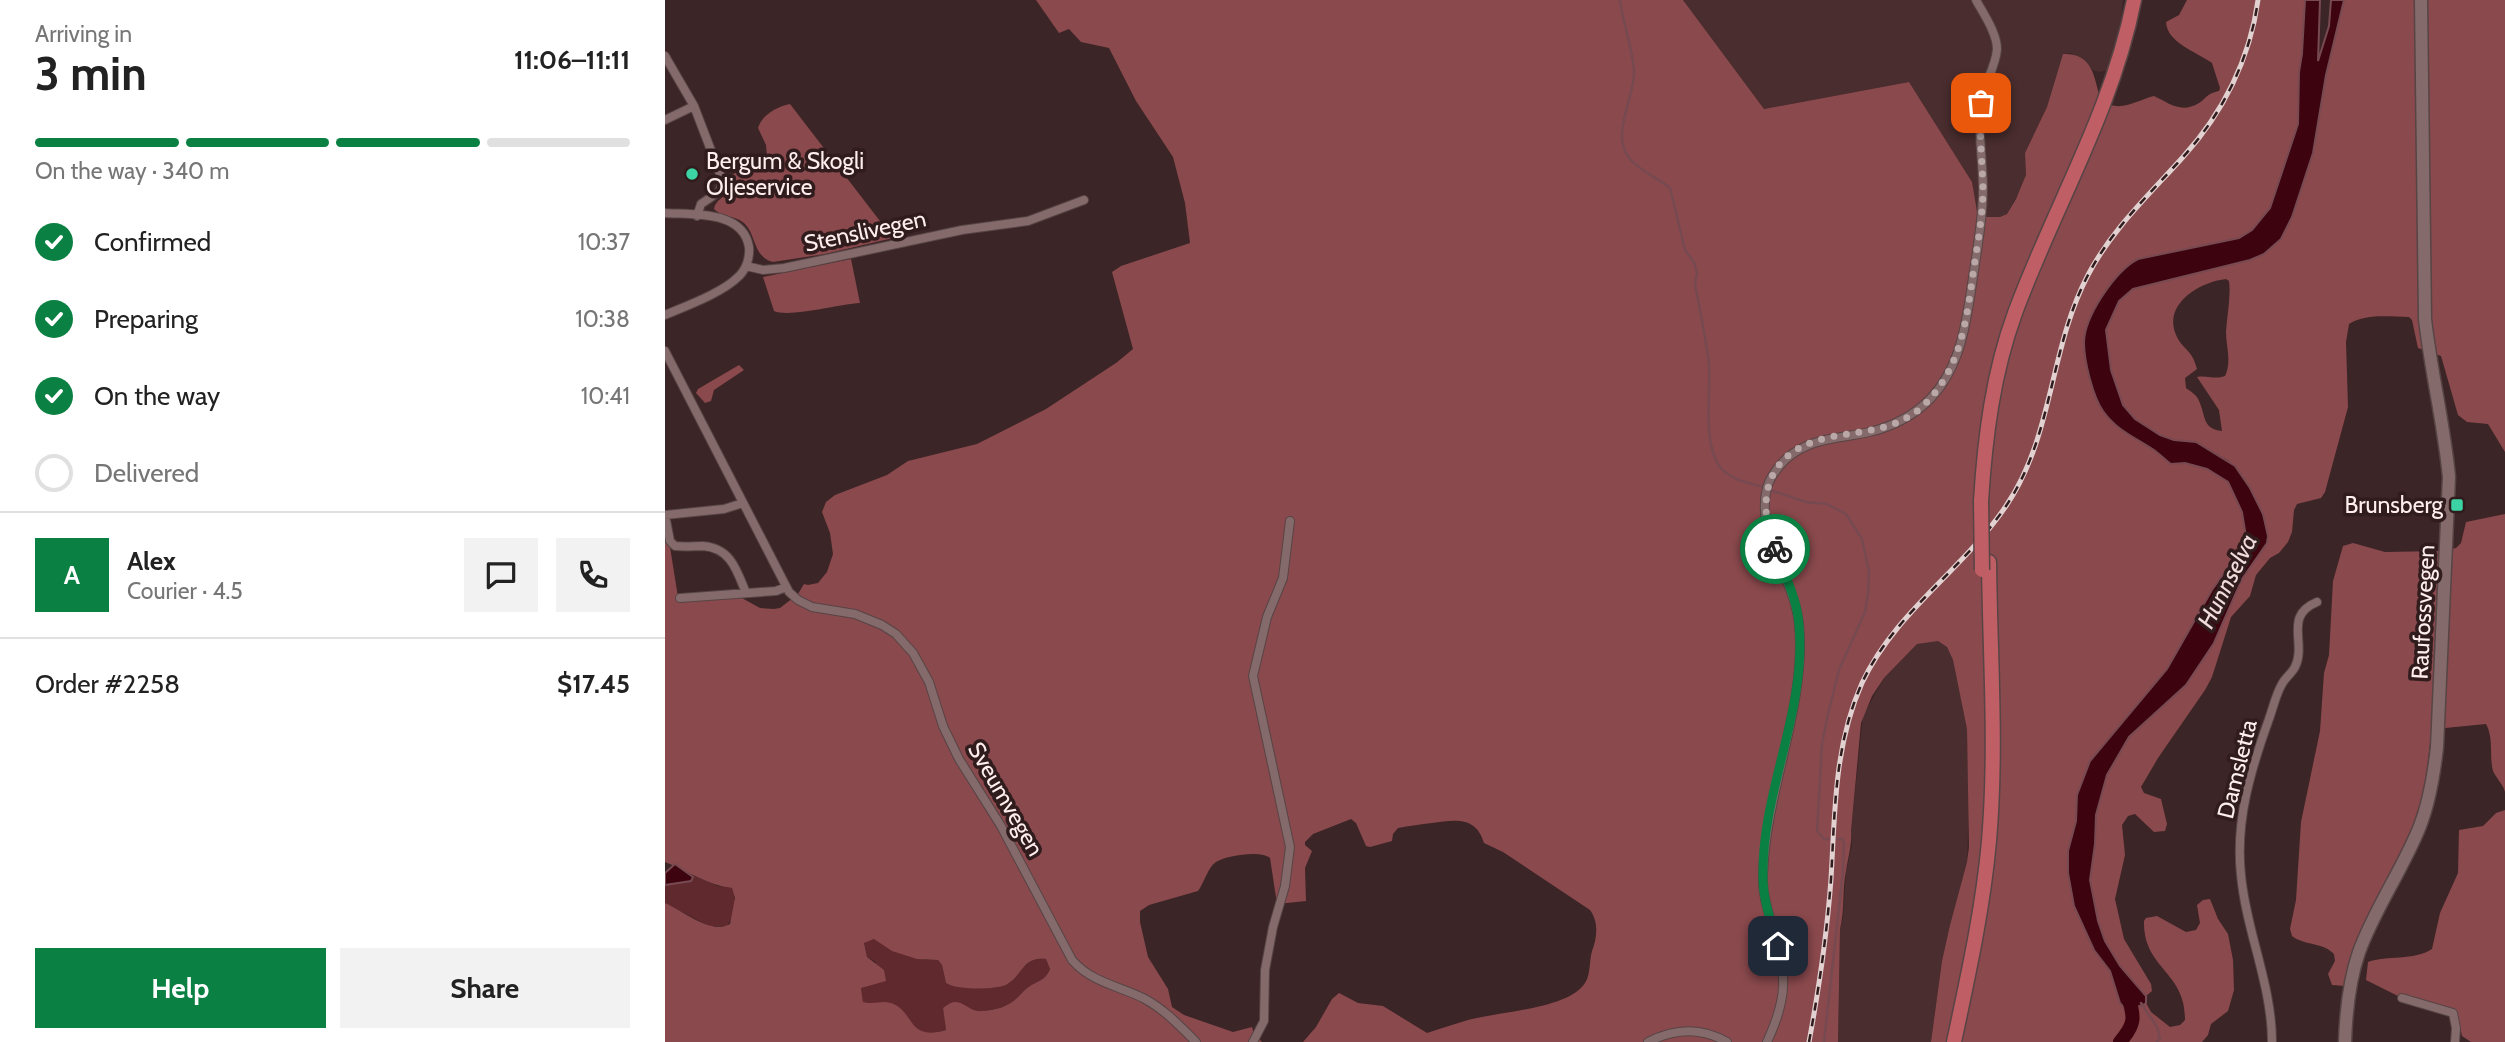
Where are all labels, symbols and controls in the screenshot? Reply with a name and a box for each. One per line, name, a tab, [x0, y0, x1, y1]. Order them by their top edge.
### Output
text: Arriving in	[35, 20, 132, 48]
text: 11:06–11:11	[514, 44, 630, 76]
text: 3 min	[35, 46, 147, 102]
pin	[1951, 73, 2011, 133]
icon: bag	[1962, 84, 2000, 122]
place label: Bergum & Skogli Oljeservice	[706, 147, 864, 201]
text: On the way · 340 m	[35, 157, 230, 185]
marker: Bergum & Skogli Oljeservice	[684, 166, 700, 182]
street label: Stenslivegen	[801, 204, 929, 258]
icon: check	[35, 223, 73, 261]
text: Confirmed	[94, 226, 211, 258]
text: 10:37	[578, 228, 630, 256]
icon: check	[35, 300, 73, 338]
text: Preparing	[94, 303, 198, 335]
text: 10:38	[575, 305, 630, 333]
icon: check	[35, 377, 73, 415]
text: On the way	[94, 380, 220, 412]
text: 10:41	[581, 382, 630, 410]
text: Delivered	[94, 457, 199, 489]
place label: Brunsberg	[2345, 491, 2444, 519]
marker: Brunsberg	[2449, 497, 2465, 513]
courier	[1740, 514, 1810, 584]
water label: Hunnselva	[2191, 529, 2263, 633]
icon: bike	[1756, 530, 1794, 568]
button: chat	[464, 538, 538, 612]
button: phone	[556, 538, 630, 612]
street label: Raufossvegen	[2405, 544, 2441, 680]
text: Alex	[127, 545, 176, 577]
text: A	[64, 559, 80, 591]
text: Courier · 4.5	[127, 577, 243, 605]
text: Order #2258	[35, 668, 180, 700]
text: $17.45	[557, 668, 630, 700]
street label: Damsletta	[2211, 717, 2263, 821]
street label: Sveumvegen	[962, 737, 1050, 861]
pin	[1748, 916, 1808, 976]
icon: home	[1759, 927, 1797, 965]
button: Help	[35, 948, 326, 1028]
button: Share	[340, 948, 630, 1028]

